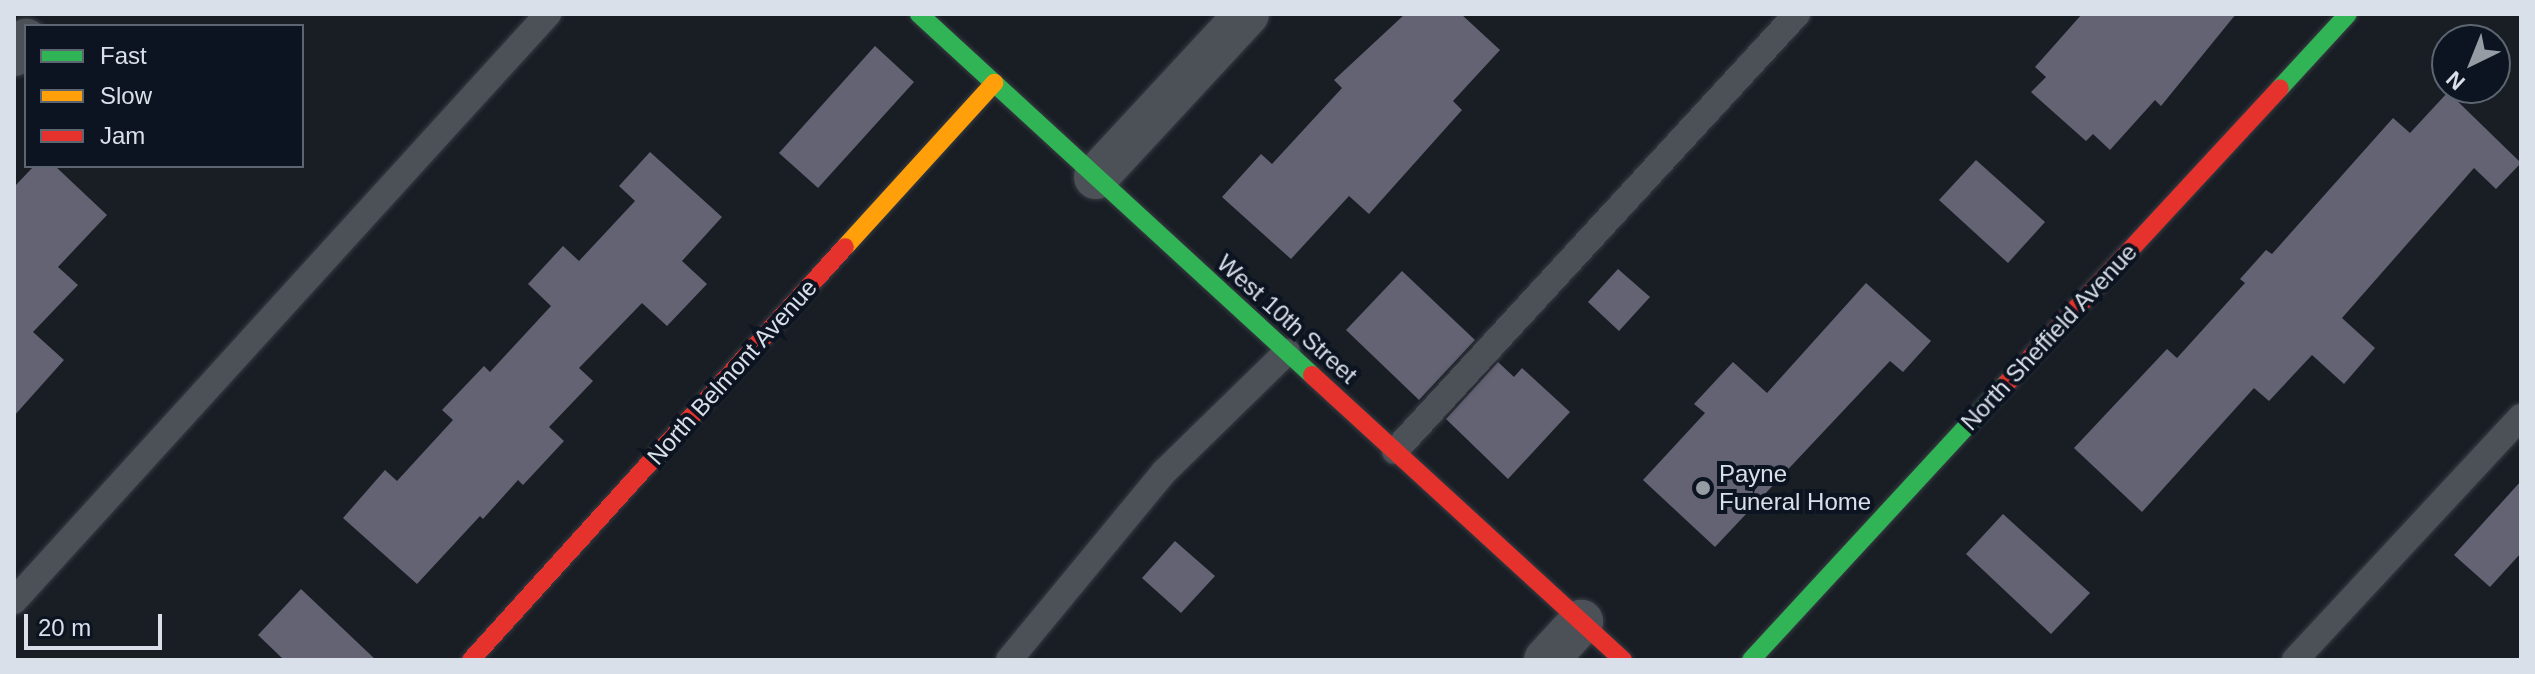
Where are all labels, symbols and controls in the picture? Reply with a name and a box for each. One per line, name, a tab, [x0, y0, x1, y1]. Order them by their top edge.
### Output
legend	[24, 24, 304, 168]
north arrow	[2431, 24, 2511, 104]
text: Fast	[100, 42, 147, 69]
text: N	[2441, 66, 2470, 95]
text: Slow	[100, 82, 152, 109]
text: Jam	[100, 122, 145, 149]
street label: North Sheffield Avenue	[1955, 237, 2143, 437]
street label: West 10th Street	[1211, 249, 1363, 389]
street label: North Belmont Avenue	[641, 273, 823, 471]
place label: Payne Funeral Home	[1719, 460, 1871, 516]
marker: Payne Funeral Home	[1694, 479, 1712, 497]
scale bar	[28, 598, 166, 648]
text: 20 m	[38, 614, 91, 641]

